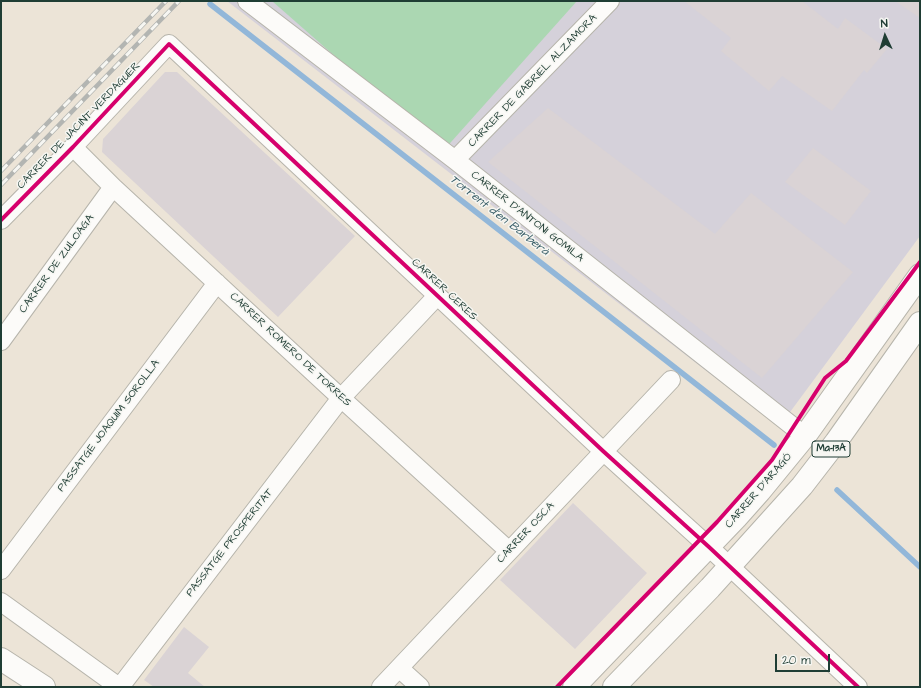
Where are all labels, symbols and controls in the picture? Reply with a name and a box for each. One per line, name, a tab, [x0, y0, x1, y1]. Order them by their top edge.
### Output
street label: CARRER DE GABRIEL ALZAMORA	[466, 12, 600, 150]
north arrow	[865, 16, 905, 56]
text: N	[880, 16, 888, 31]
street label: CARRER DE JACINT VERDAGUER	[15, 60, 143, 192]
street label: CARRER D'ANTONI GOMILA	[468, 169, 586, 265]
water label: Torrent d'en Barberà	[446, 173, 552, 259]
street label: CARRER DE ZULOAGA	[17, 212, 97, 316]
street label: CARRER CERES	[408, 256, 480, 324]
street label: CARRER ROMERO DE TORRES	[227, 290, 353, 410]
street label: PASSATGE JOAQUIM SOROLLA	[55, 357, 163, 495]
road number: Ma-13A	[812, 441, 850, 457]
street label: CARRER D'ARAGÓ	[723, 451, 795, 531]
street label: PASSATGE PROSPERITAT	[184, 486, 276, 600]
street label: CARRER OSCA	[494, 500, 558, 566]
scale bar	[777, 646, 832, 672]
text: 20 m	[782, 652, 811, 669]

